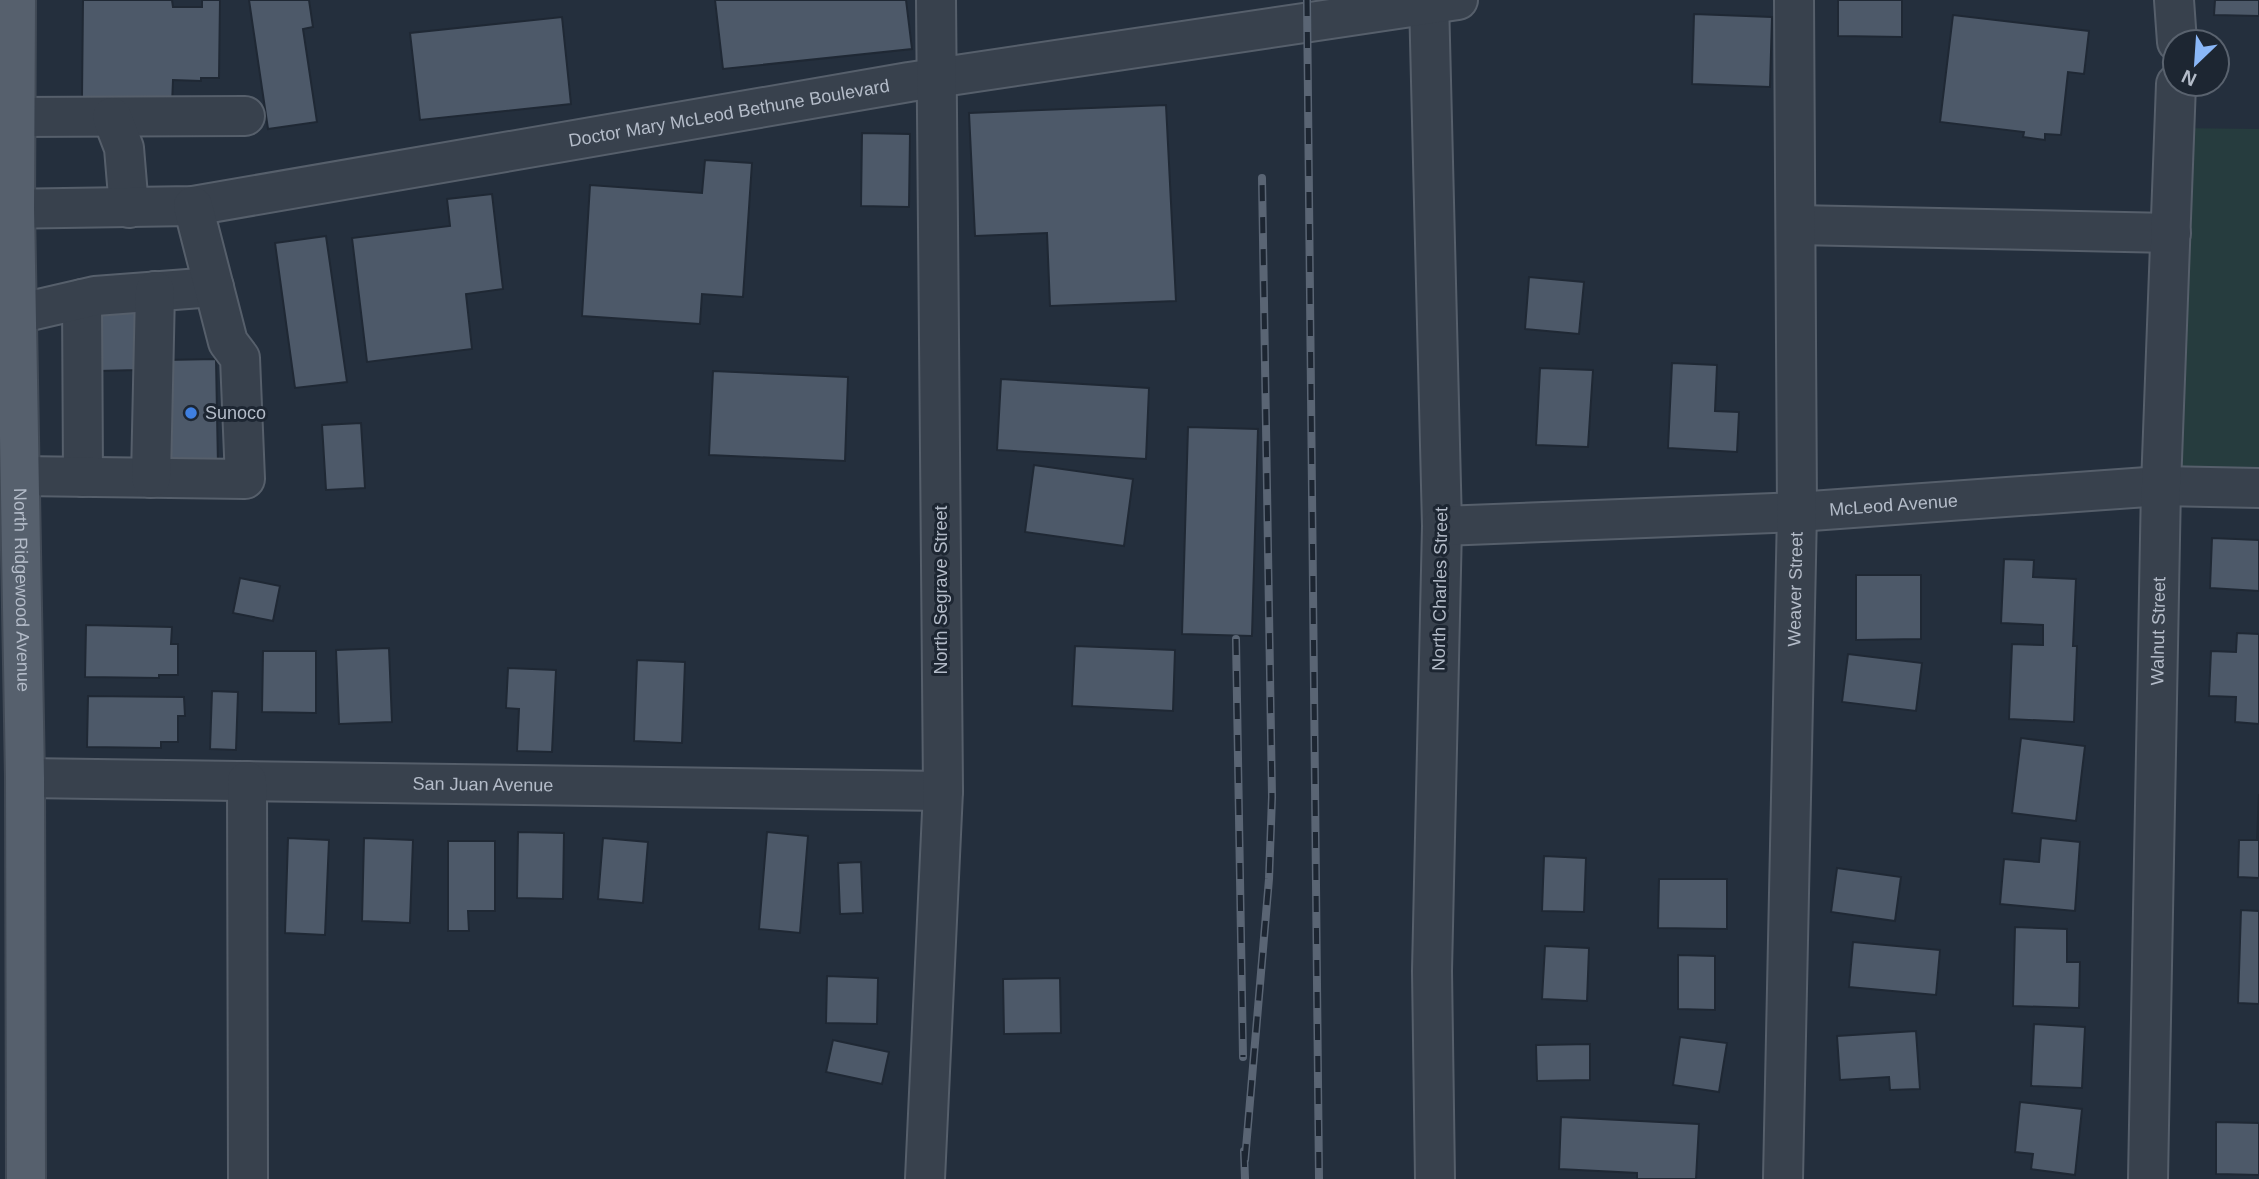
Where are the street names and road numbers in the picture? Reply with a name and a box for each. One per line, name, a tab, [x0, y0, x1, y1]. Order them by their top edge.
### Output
street label: Doctor Mary McLeod Bethune Boulevard	[567, 76, 891, 151]
street label: North Ridgewood Avenue	[10, 488, 33, 692]
street label: McLeod Avenue	[1829, 491, 1958, 520]
street label: North Segrave Street	[931, 505, 951, 675]
street label: North Charles Street	[1429, 507, 1451, 671]
street label: Weaver Street	[1784, 532, 1807, 647]
street label: Walnut Street	[2147, 577, 2169, 686]
street label: San Juan Avenue	[412, 773, 554, 795]

